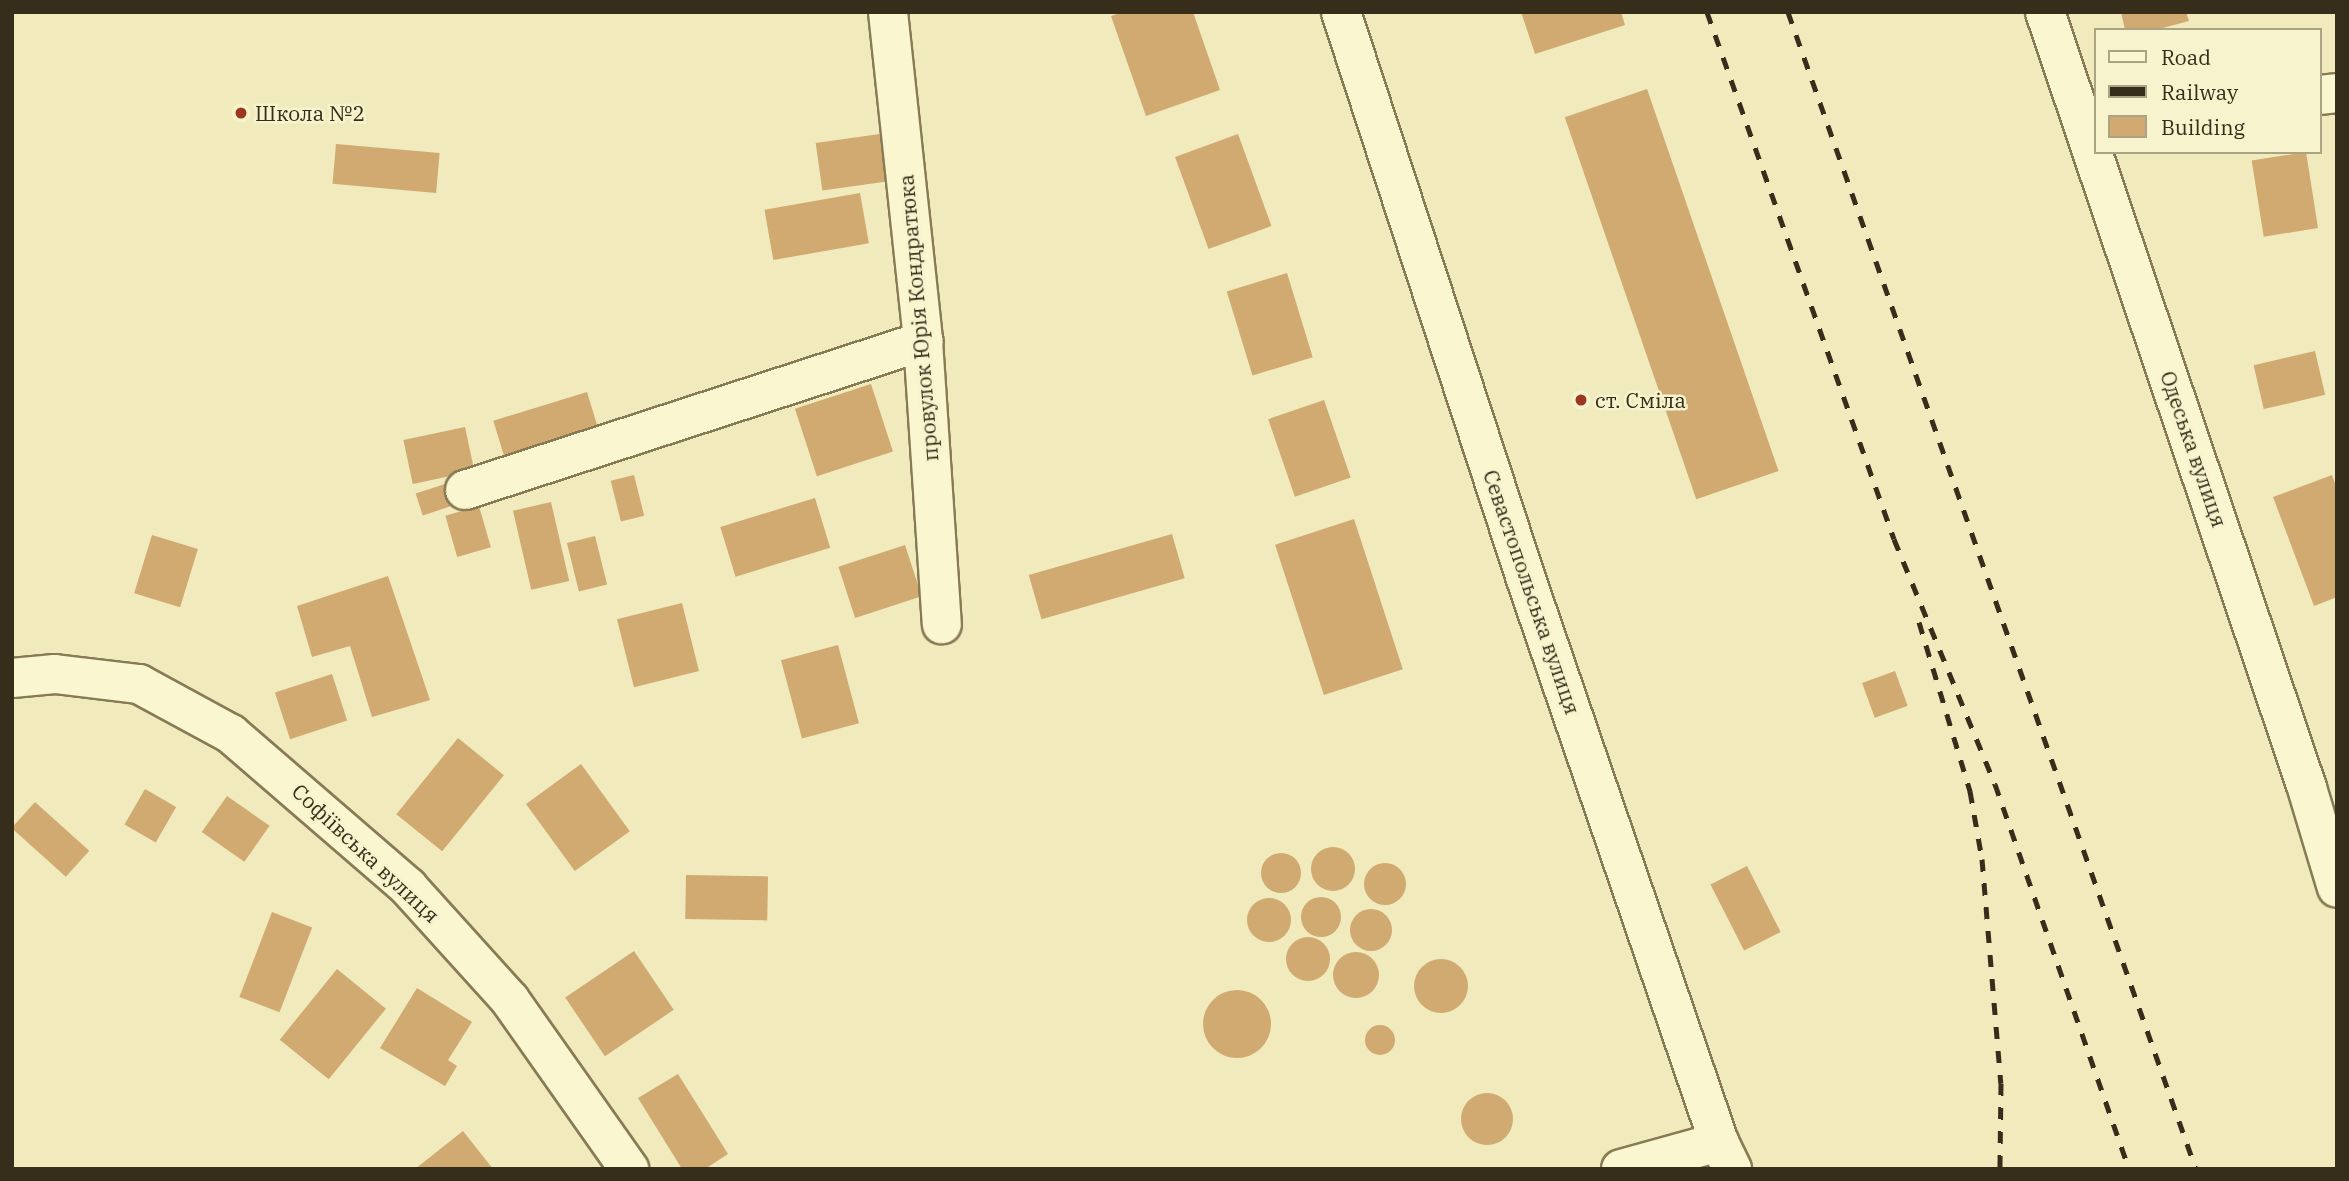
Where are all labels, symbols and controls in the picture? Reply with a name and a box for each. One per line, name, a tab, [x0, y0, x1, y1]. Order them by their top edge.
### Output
legend	[2094, 28, 2321, 154]
text: Road	[2161, 43, 2211, 71]
text: Railway	[2161, 78, 2238, 106]
place label: Школа №2	[255, 100, 365, 126]
marker: Школа №2	[233, 105, 249, 121]
text: Building	[2161, 113, 2245, 141]
street label: провулок Юрія Кондратюка	[893, 174, 943, 462]
street label: Одеська вулиця	[2155, 368, 2233, 530]
place label: ст. Сміла	[1595, 387, 1686, 413]
marker: ст. Сміла	[1573, 392, 1589, 408]
street label: Севастопольська вулиця	[1478, 466, 1586, 718]
street label: Софіївська вулиця	[287, 778, 445, 928]

